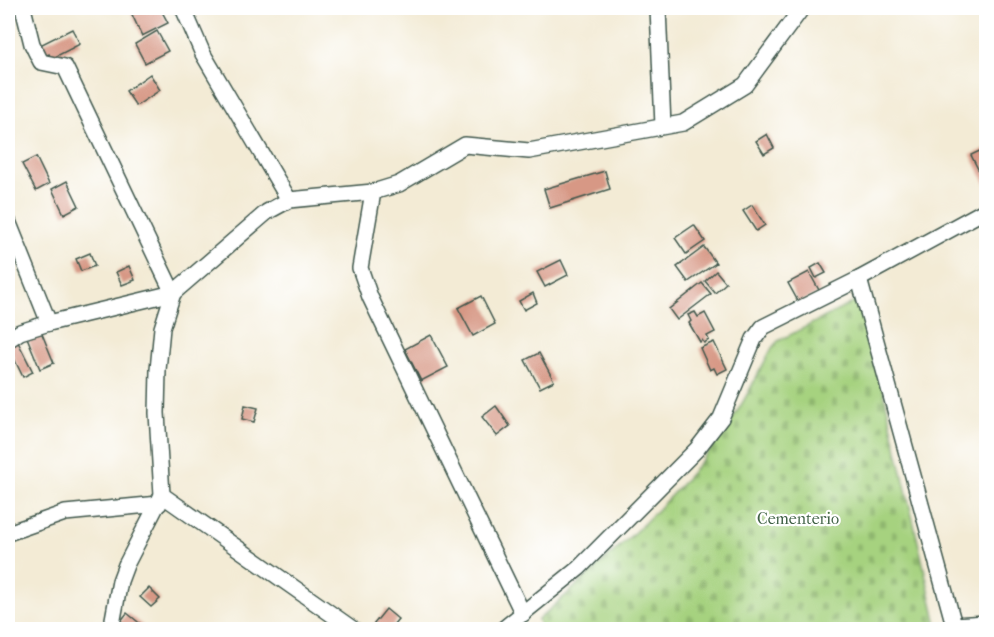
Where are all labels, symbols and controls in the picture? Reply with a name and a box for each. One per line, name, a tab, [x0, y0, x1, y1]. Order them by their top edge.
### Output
park label: Cementerio	[757, 509, 839, 528]

